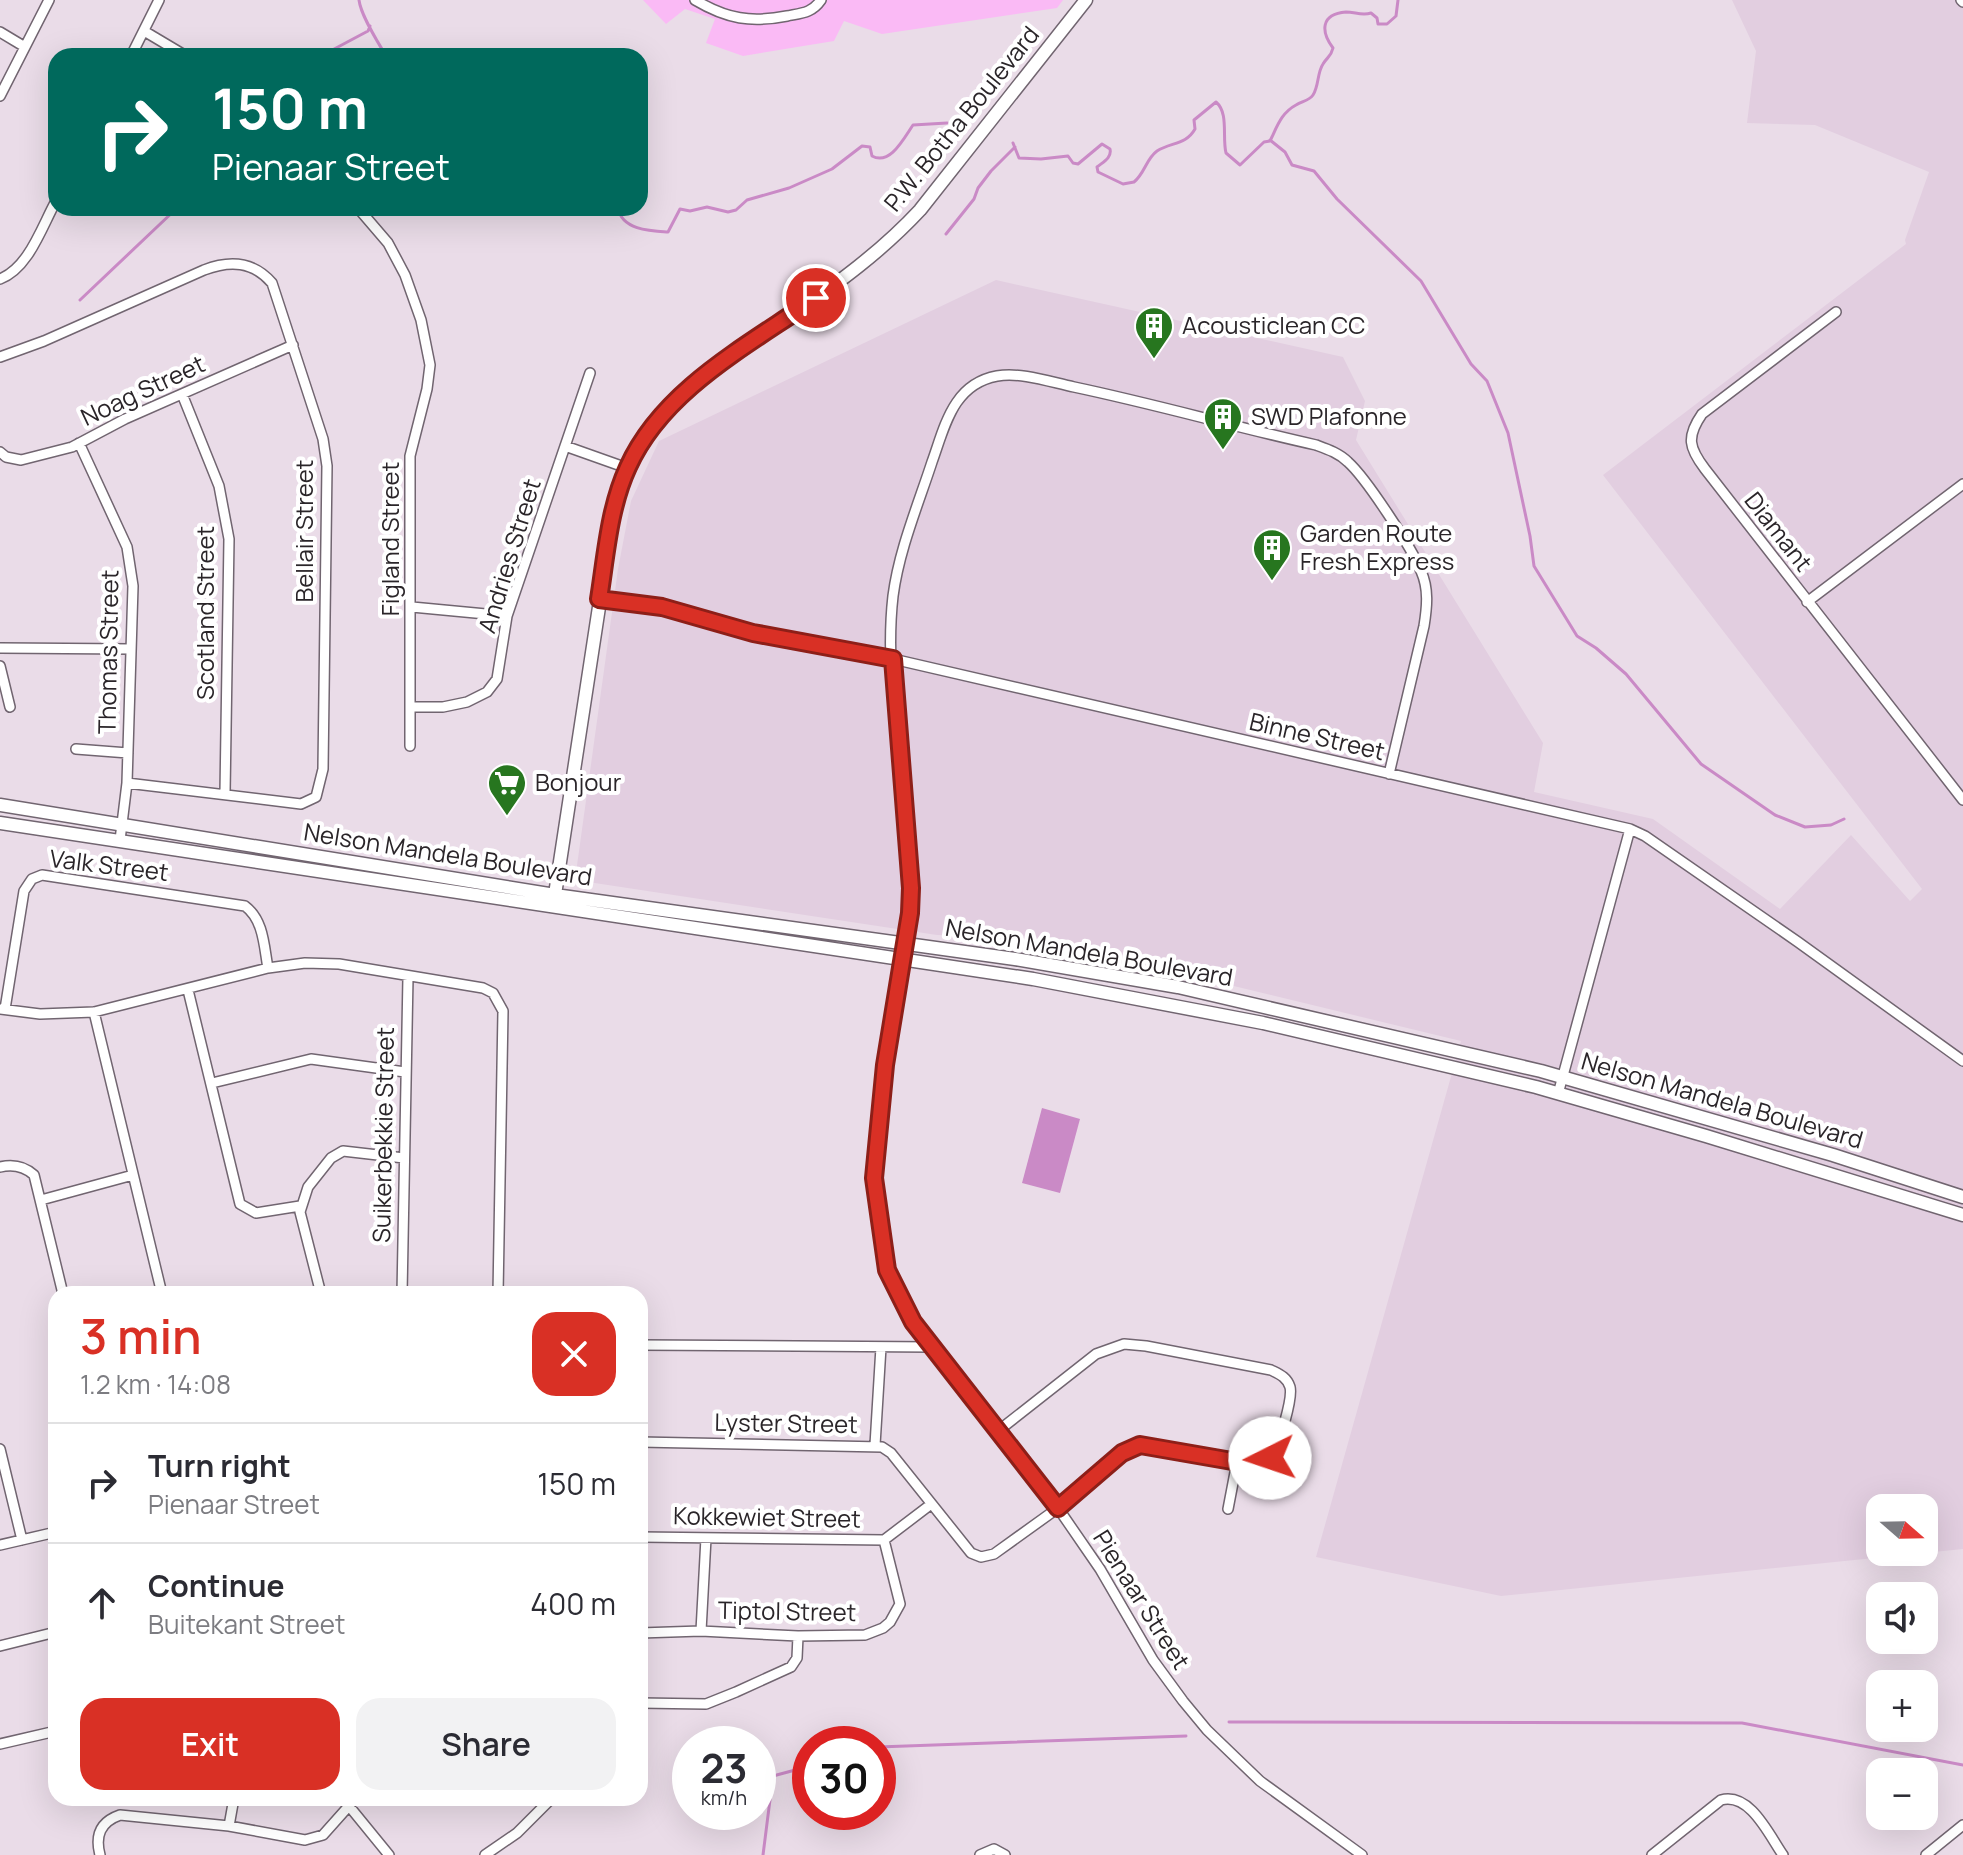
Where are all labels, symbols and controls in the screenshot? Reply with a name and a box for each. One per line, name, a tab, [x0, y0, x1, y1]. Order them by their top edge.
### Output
street label: P.W. Botha Boulevard	[876, 19, 1046, 218]
text: 150 m	[212, 69, 368, 146]
icon: right	[80, 80, 184, 184]
text: Pienaar Street	[212, 142, 450, 191]
pin	[782, 264, 850, 332]
icon: arrive	[794, 276, 838, 320]
building icon: Acousticlean CC	[1133, 305, 1175, 360]
place label: Acousticlean CC	[1182, 308, 1365, 341]
street label: Noag Street	[75, 346, 210, 433]
building icon: SWD Plafonne	[1202, 396, 1244, 451]
place label: SWD Plafonne	[1251, 399, 1407, 432]
street label: Bellair Street	[287, 460, 320, 602]
street label: Figland Street	[373, 462, 406, 616]
street label: Andries Street	[469, 474, 548, 637]
street label: Diamant	[1738, 484, 1821, 578]
place label: Garden Route Fresh Express	[1300, 516, 1454, 577]
street label: Scotland Street	[188, 526, 221, 700]
building icon: Garden Route Fresh Express	[1251, 527, 1293, 582]
street label: Thomas Street	[90, 570, 125, 734]
street label: Binne Street	[1246, 704, 1388, 767]
supermarket icon: Bonjour	[486, 762, 528, 817]
place label: Bonjour	[535, 765, 622, 798]
street label: Nelson Mandela Boulevard	[302, 814, 595, 893]
street label: Valk Street	[48, 841, 171, 888]
street label: Nelson Mandela Boulevard	[943, 910, 1236, 993]
street label: Suikerbekkie Street	[364, 1027, 401, 1243]
street label: Nelson Mandela Boulevard	[1578, 1044, 1867, 1156]
text: 3 min	[80, 1303, 202, 1368]
button: close	[532, 1312, 616, 1396]
text: 1.2 km · 14:08	[80, 1366, 231, 1402]
street label: Lyster Street	[714, 1405, 858, 1440]
position arrow	[1228, 1416, 1312, 1500]
text: Turn right	[148, 1445, 291, 1486]
icon: right	[80, 1461, 124, 1505]
text: 150 m	[537, 1463, 616, 1504]
text: Pienaar Street	[148, 1486, 320, 1522]
north arrow	[1866, 1494, 1938, 1566]
map controls	[1866, 1494, 1938, 1830]
street label: Kokkewiet Street	[673, 1498, 861, 1535]
street label: Pienaar Street	[1086, 1523, 1198, 1675]
text: Continue	[148, 1565, 284, 1606]
icon: ahead	[80, 1581, 124, 1625]
button: sound	[1866, 1582, 1938, 1654]
text: 400 m	[530, 1583, 616, 1624]
street label: Tiptol Street	[718, 1593, 856, 1628]
text: Buitekant Street	[148, 1606, 345, 1642]
button: +	[1866, 1670, 1938, 1742]
button: Exit	[80, 1698, 340, 1790]
button: Share	[356, 1698, 616, 1790]
speed limit sign: 30	[792, 1726, 896, 1830]
text: 23	[700, 1740, 748, 1795]
button: −	[1866, 1758, 1938, 1830]
text: km/h	[701, 1784, 747, 1811]

